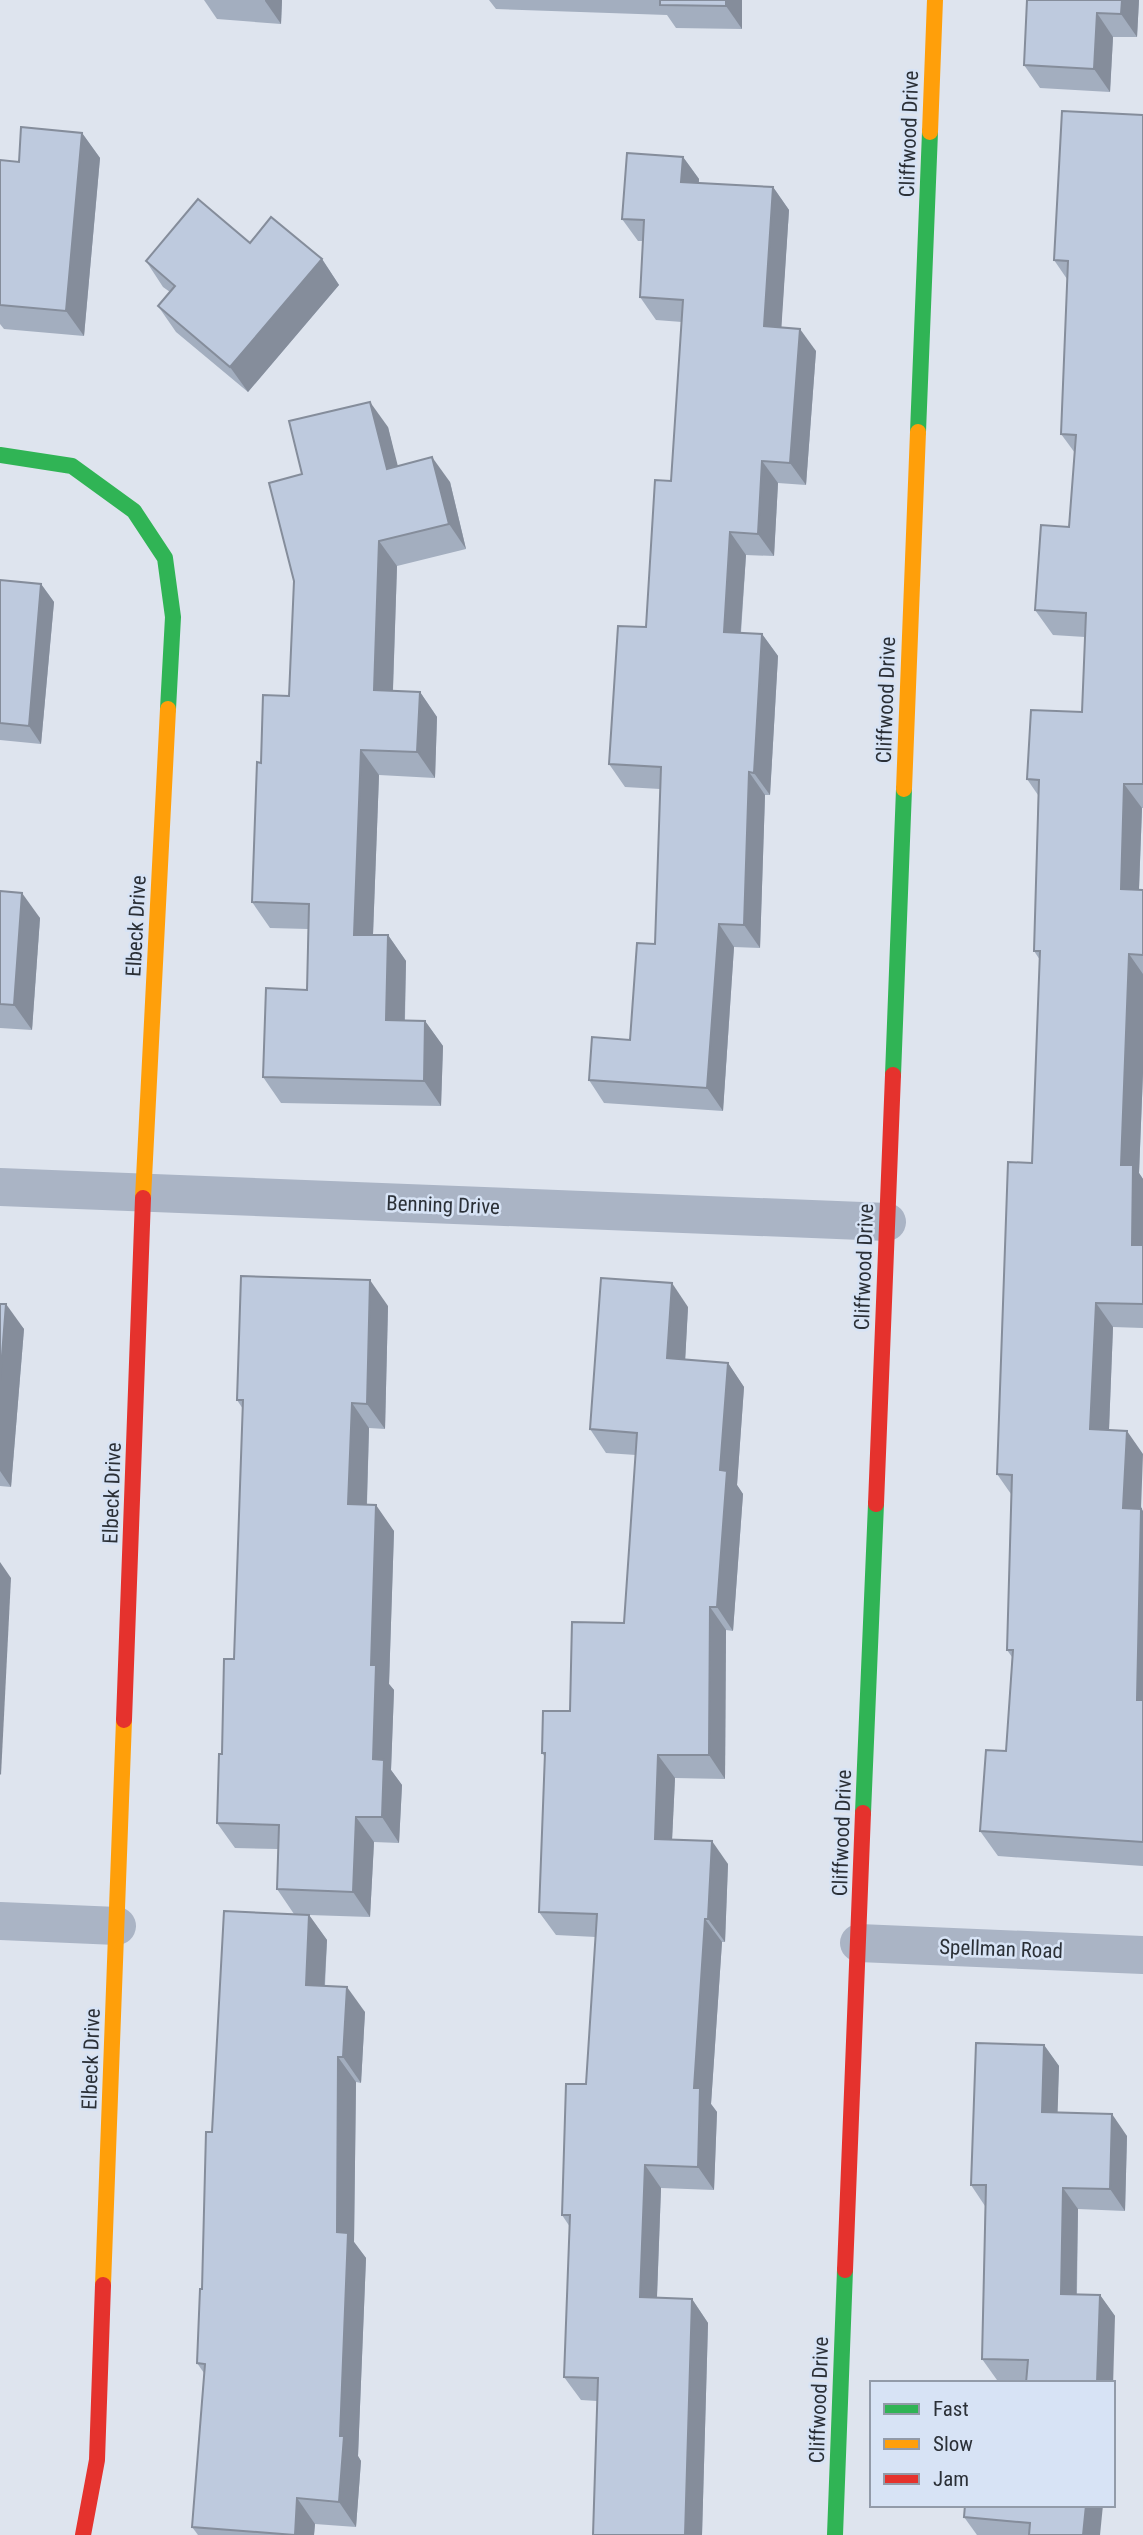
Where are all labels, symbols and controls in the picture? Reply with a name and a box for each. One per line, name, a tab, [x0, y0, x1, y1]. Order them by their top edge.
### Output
street label: Cliffwood Drive	[895, 70, 923, 198]
street label: Cliffwood Drive	[872, 636, 900, 764]
street label: Elbeck Drive	[121, 875, 151, 977]
street label: Benning Drive	[386, 1191, 500, 1219]
street label: Cliffwood Drive	[850, 1203, 878, 1331]
street label: Elbeck Drive	[98, 1442, 126, 1544]
street label: Cliffwood Drive	[828, 1769, 856, 1897]
street label: Spellman Road	[939, 1935, 1063, 1963]
street label: Elbeck Drive	[77, 2008, 105, 2110]
street label: Cliffwood Drive	[805, 2336, 833, 2464]
legend	[870, 2381, 1115, 2507]
text: Fast	[933, 2397, 969, 2421]
text: Slow	[933, 2432, 973, 2456]
text: Jam	[933, 2467, 969, 2491]

